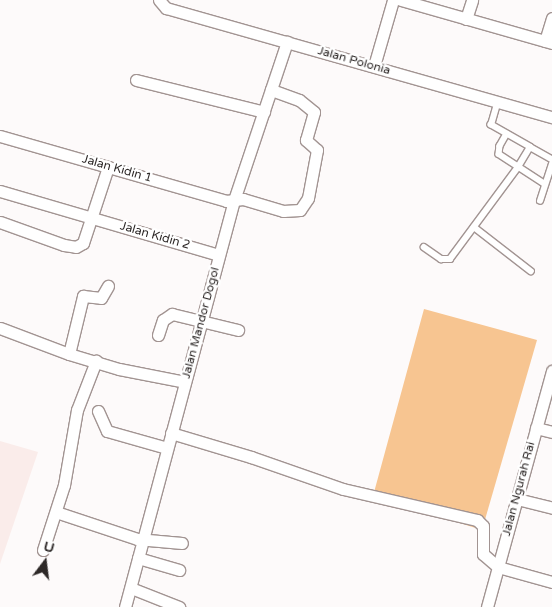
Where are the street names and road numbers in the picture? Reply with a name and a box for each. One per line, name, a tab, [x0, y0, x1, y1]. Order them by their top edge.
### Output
street label: Jalan Polonia	[316, 44, 392, 78]
street label: Jalan Kidin 1	[80, 152, 154, 186]
street label: Jalan Kidin 2	[118, 219, 192, 253]
street label: Jalan Mandor Dogol	[179, 266, 223, 380]
street label: Jalan Ngurah Rai	[500, 440, 538, 538]

